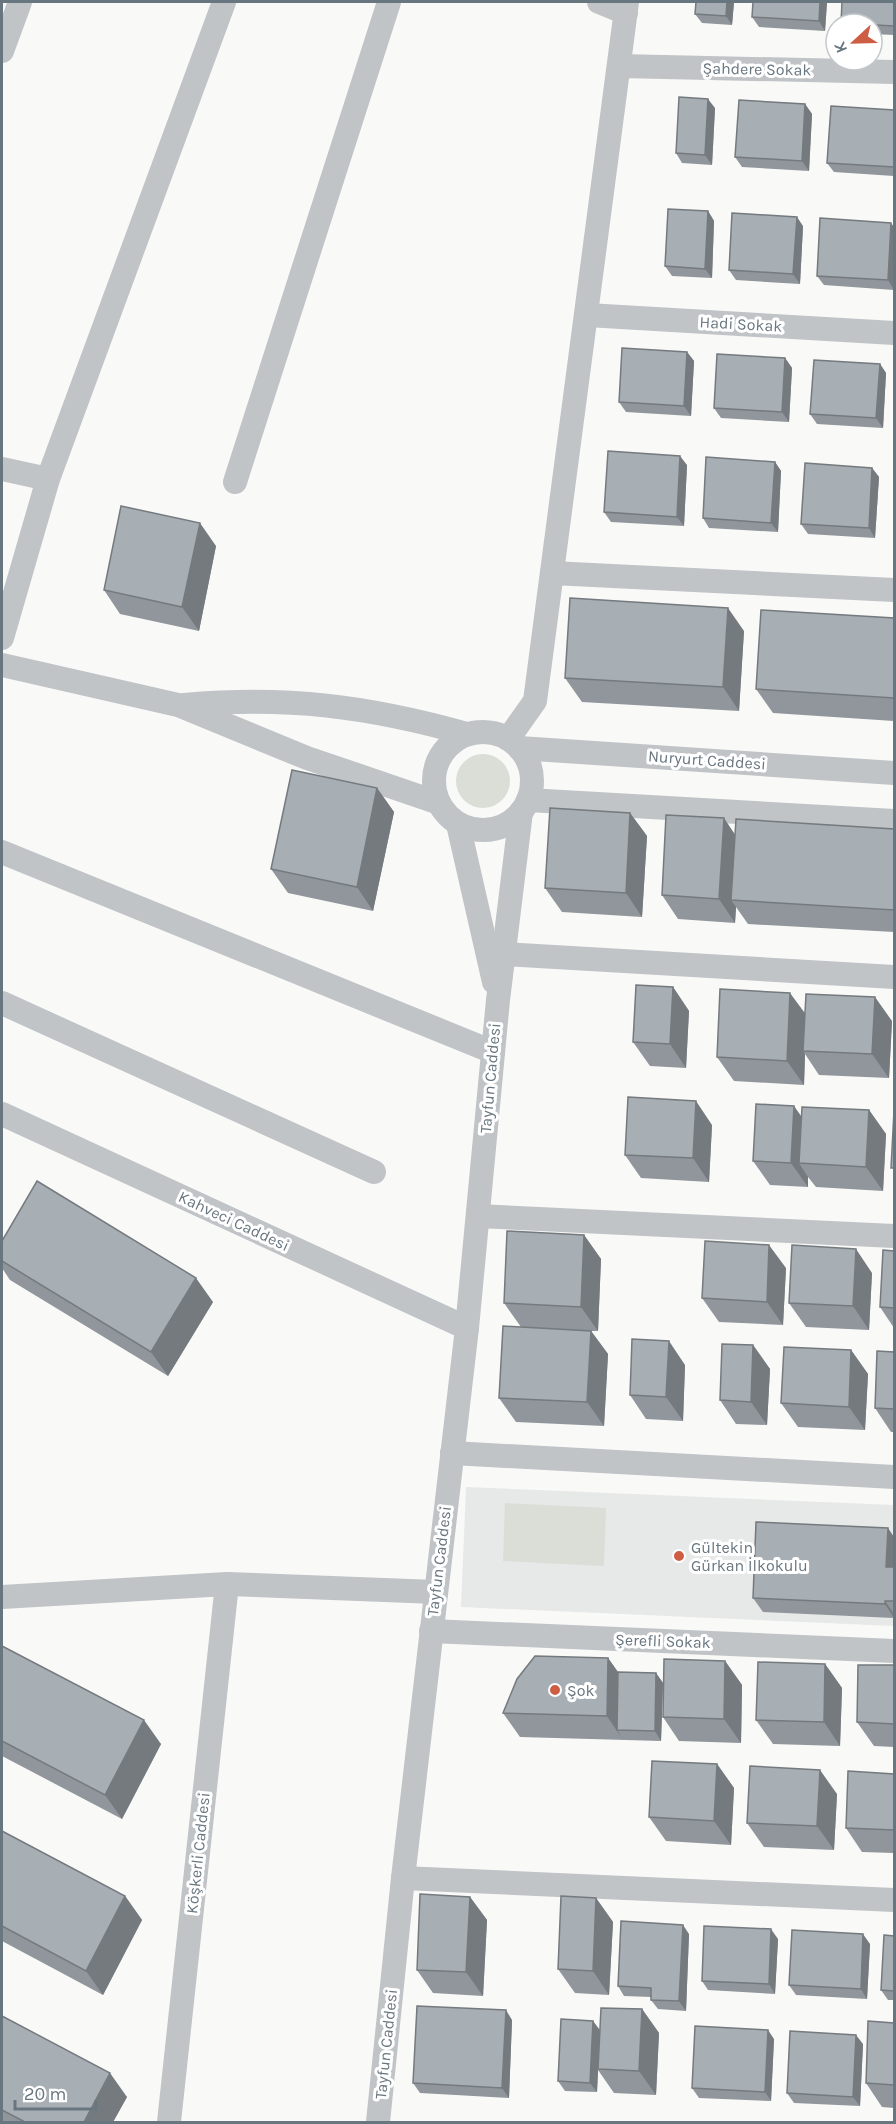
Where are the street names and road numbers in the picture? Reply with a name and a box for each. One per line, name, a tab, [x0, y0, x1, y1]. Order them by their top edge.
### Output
street label: Şahdere Sokak	[702, 59, 812, 79]
street label: Hadi Sokak	[699, 312, 783, 336]
street label: Nuryurt Caddesi	[647, 746, 767, 774]
street label: Tayfun Caddesi	[476, 1022, 504, 1134]
street label: Kahveci Caddesi	[176, 1187, 292, 1255]
street label: Tayfun Caddesi	[423, 1505, 455, 1617]
street label: Şerefli Sokak	[615, 1630, 711, 1652]
street label: Köşkerli Caddesi	[182, 1791, 214, 1915]
street label: Tayfun Caddesi	[371, 1988, 401, 2100]

